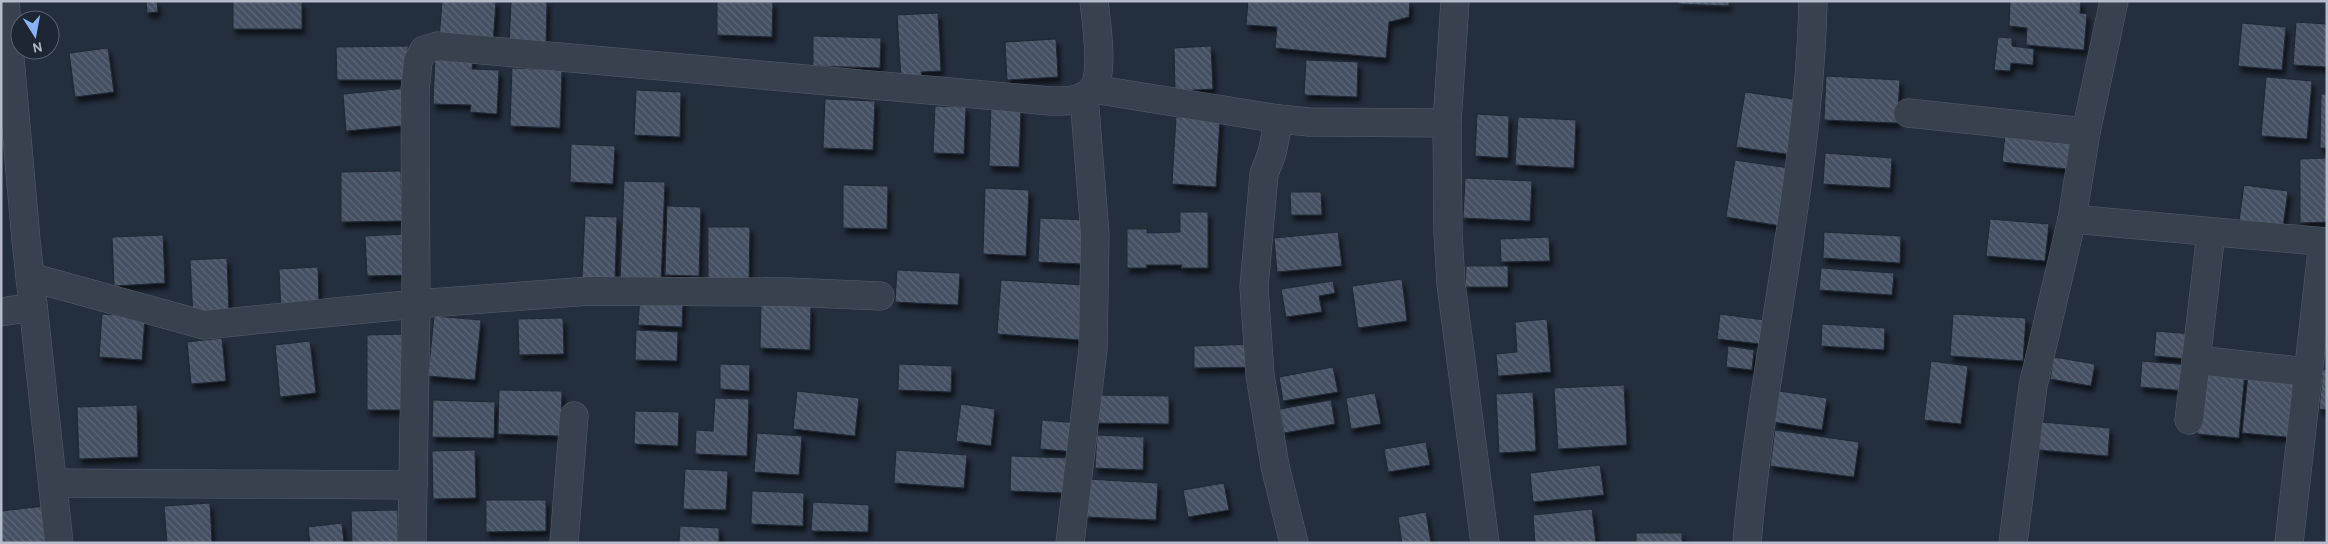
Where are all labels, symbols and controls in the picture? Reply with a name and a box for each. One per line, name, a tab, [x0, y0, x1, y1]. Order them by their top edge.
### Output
north arrow	[10, 10, 60, 60]
text: N	[31, 38, 44, 57]

